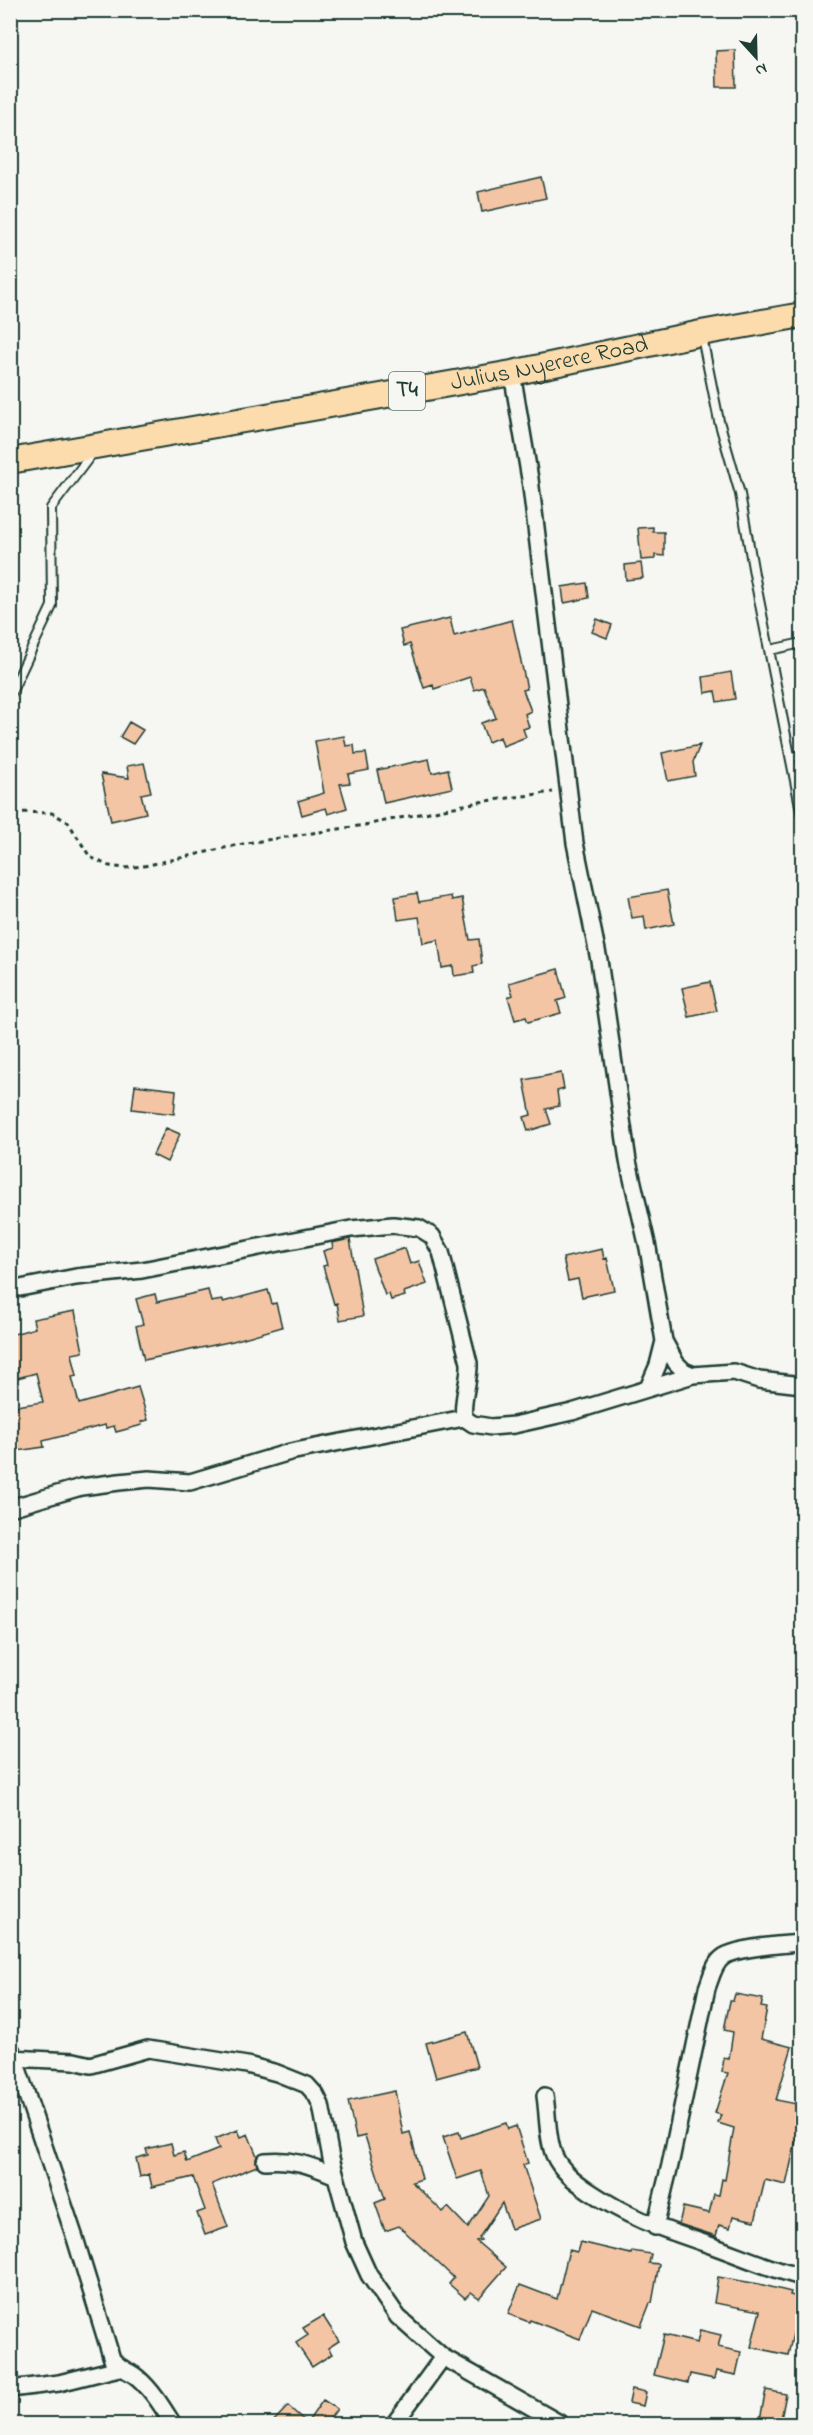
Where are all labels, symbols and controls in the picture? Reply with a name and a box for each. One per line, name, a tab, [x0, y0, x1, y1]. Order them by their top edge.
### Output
north arrow	[726, 27, 786, 87]
text: N	[751, 56, 770, 82]
street label: Julius Nyerere Road	[448, 327, 652, 401]
road number: T4	[389, 372, 425, 410]

